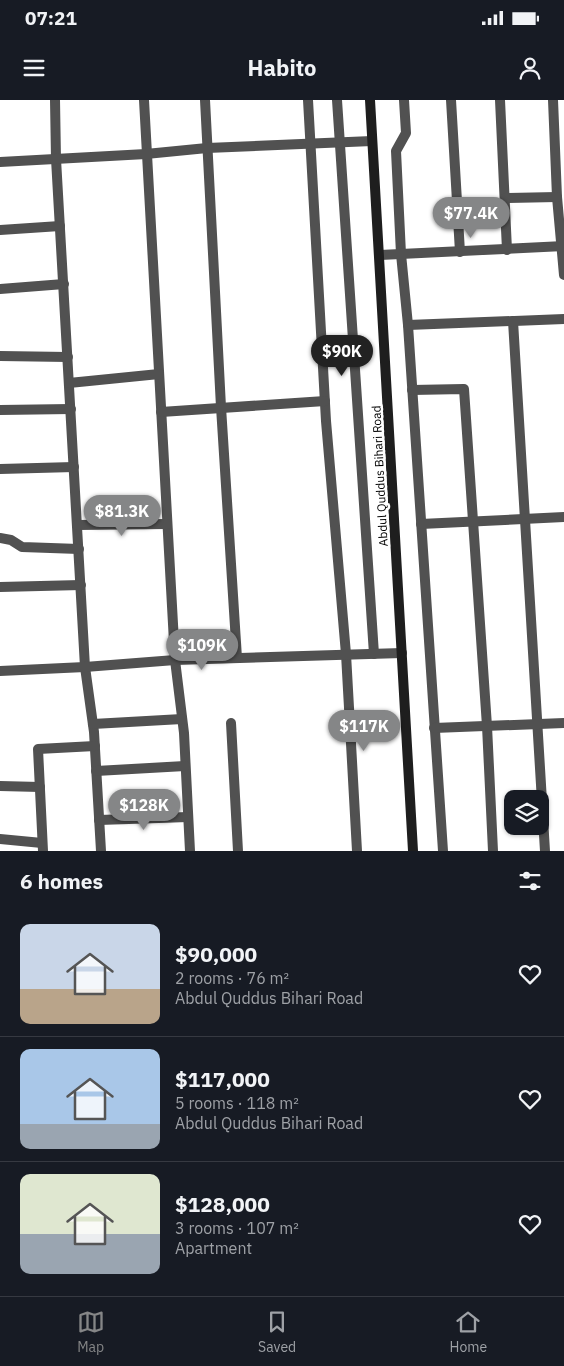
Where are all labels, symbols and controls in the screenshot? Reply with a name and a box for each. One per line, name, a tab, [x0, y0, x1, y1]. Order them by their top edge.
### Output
text: 07:21	[25, 6, 77, 30]
text: Habito	[248, 53, 316, 82]
icon: menu	[20, 54, 48, 82]
icon: person	[516, 54, 544, 82]
pin: $77.4K	[430, 196, 512, 239]
text: $77.4K	[444, 203, 498, 223]
pin: $90K	[312, 334, 372, 377]
text: $90K	[322, 341, 362, 361]
street label: Abdul Quddus Bihari Road	[368, 405, 391, 547]
pin: $81.3K	[81, 494, 163, 537]
text: $81.3K	[95, 501, 149, 521]
pin: $109K	[167, 628, 237, 671]
text: $109K	[177, 635, 227, 655]
pin: $117K	[329, 710, 399, 752]
text: $117K	[339, 716, 389, 736]
pin: $128K	[109, 788, 179, 831]
map controls	[504, 790, 549, 835]
button: layers	[504, 790, 549, 835]
text: $128K	[119, 795, 169, 815]
text: 6 homes	[20, 867, 103, 895]
icon: filters	[516, 867, 544, 895]
text: $90,000	[175, 940, 257, 968]
icon: home	[60, 944, 120, 1004]
icon: heart	[516, 960, 544, 988]
text: 2 rooms · 76 m²	[175, 968, 289, 988]
text: Abdul Quddus Bihari Road	[175, 988, 363, 1008]
text: $117,000	[175, 1065, 270, 1093]
icon: home	[60, 1069, 120, 1129]
icon: heart	[516, 1085, 544, 1113]
text: 5 rooms · 118 m²	[175, 1093, 299, 1113]
text: Abdul Quddus Bihari Road	[175, 1113, 363, 1133]
text: $128,000	[175, 1190, 270, 1218]
icon: home	[60, 1194, 120, 1254]
icon: heart	[516, 1210, 544, 1238]
text: 3 rooms · 107 m²	[175, 1218, 299, 1238]
text: Apartment	[175, 1238, 252, 1258]
tab: Map	[77, 1308, 105, 1356]
tab: Saved	[258, 1308, 296, 1356]
tab: Home	[450, 1308, 487, 1356]

